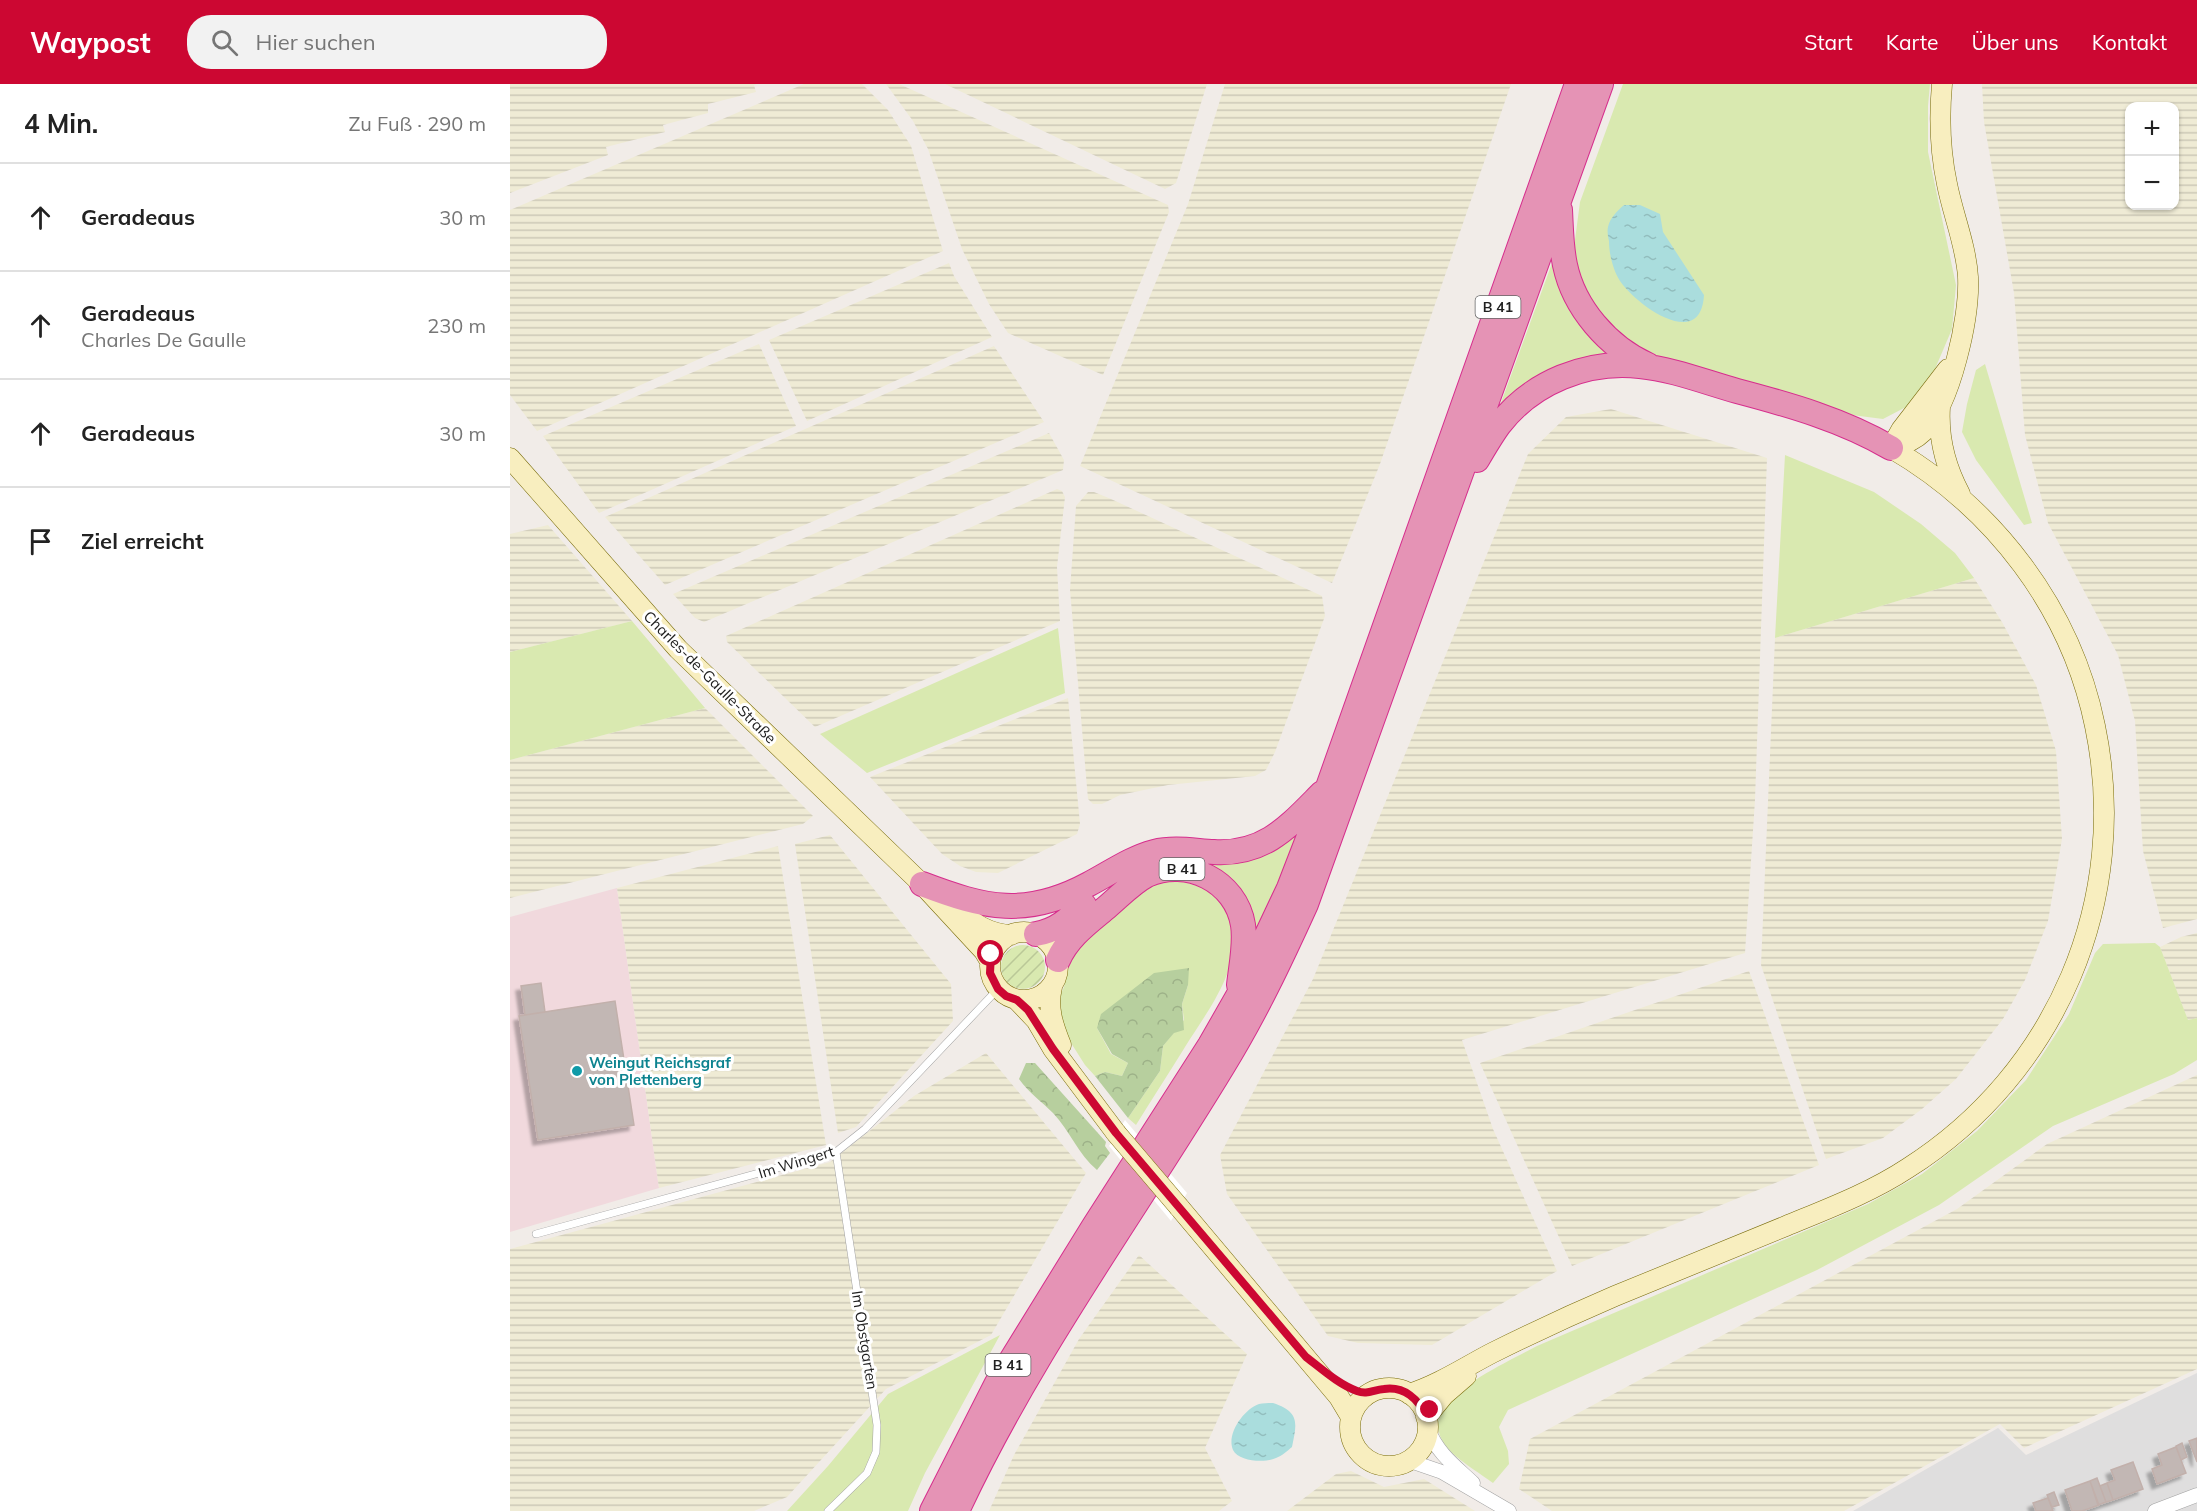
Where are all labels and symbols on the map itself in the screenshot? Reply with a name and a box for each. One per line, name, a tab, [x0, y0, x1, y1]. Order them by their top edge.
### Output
road number: B 41	[1476, 296, 1520, 318]
street label: Charles-de-Gaulle-Straße	[640, 607, 780, 747]
road number: B 41	[1160, 858, 1204, 880]
route start	[977, 940, 1003, 966]
place label: Weingut Reichsgraf von Plettenberg	[588, 1053, 731, 1089]
marker: Weingut Reichsgraf von Plettenberg	[570, 1064, 584, 1078]
street label: Im Wingert	[756, 1141, 836, 1183]
street label: Im Obstgarten	[848, 1289, 882, 1391]
road number: B 41	[986, 1354, 1030, 1376]
route end	[1416, 1396, 1442, 1422]

